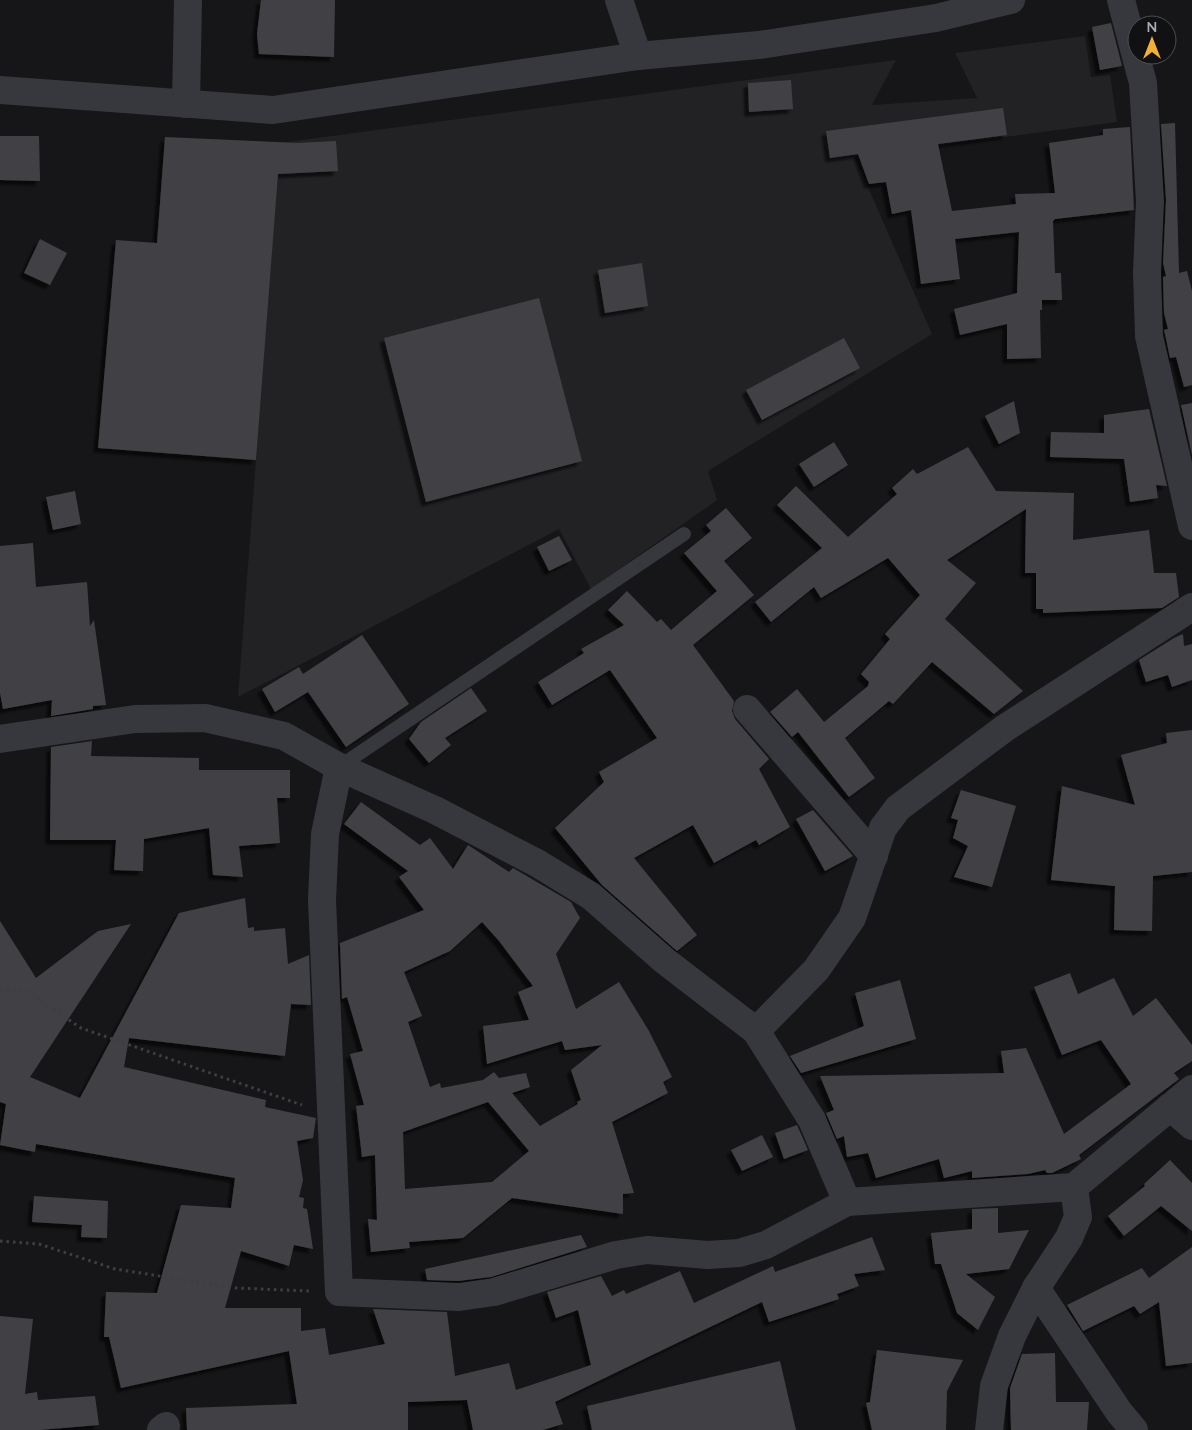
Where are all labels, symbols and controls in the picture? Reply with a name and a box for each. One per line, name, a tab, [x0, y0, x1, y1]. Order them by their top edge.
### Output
north arrow	[1127, 15, 1177, 65]
text: N	[1147, 18, 1157, 35]

